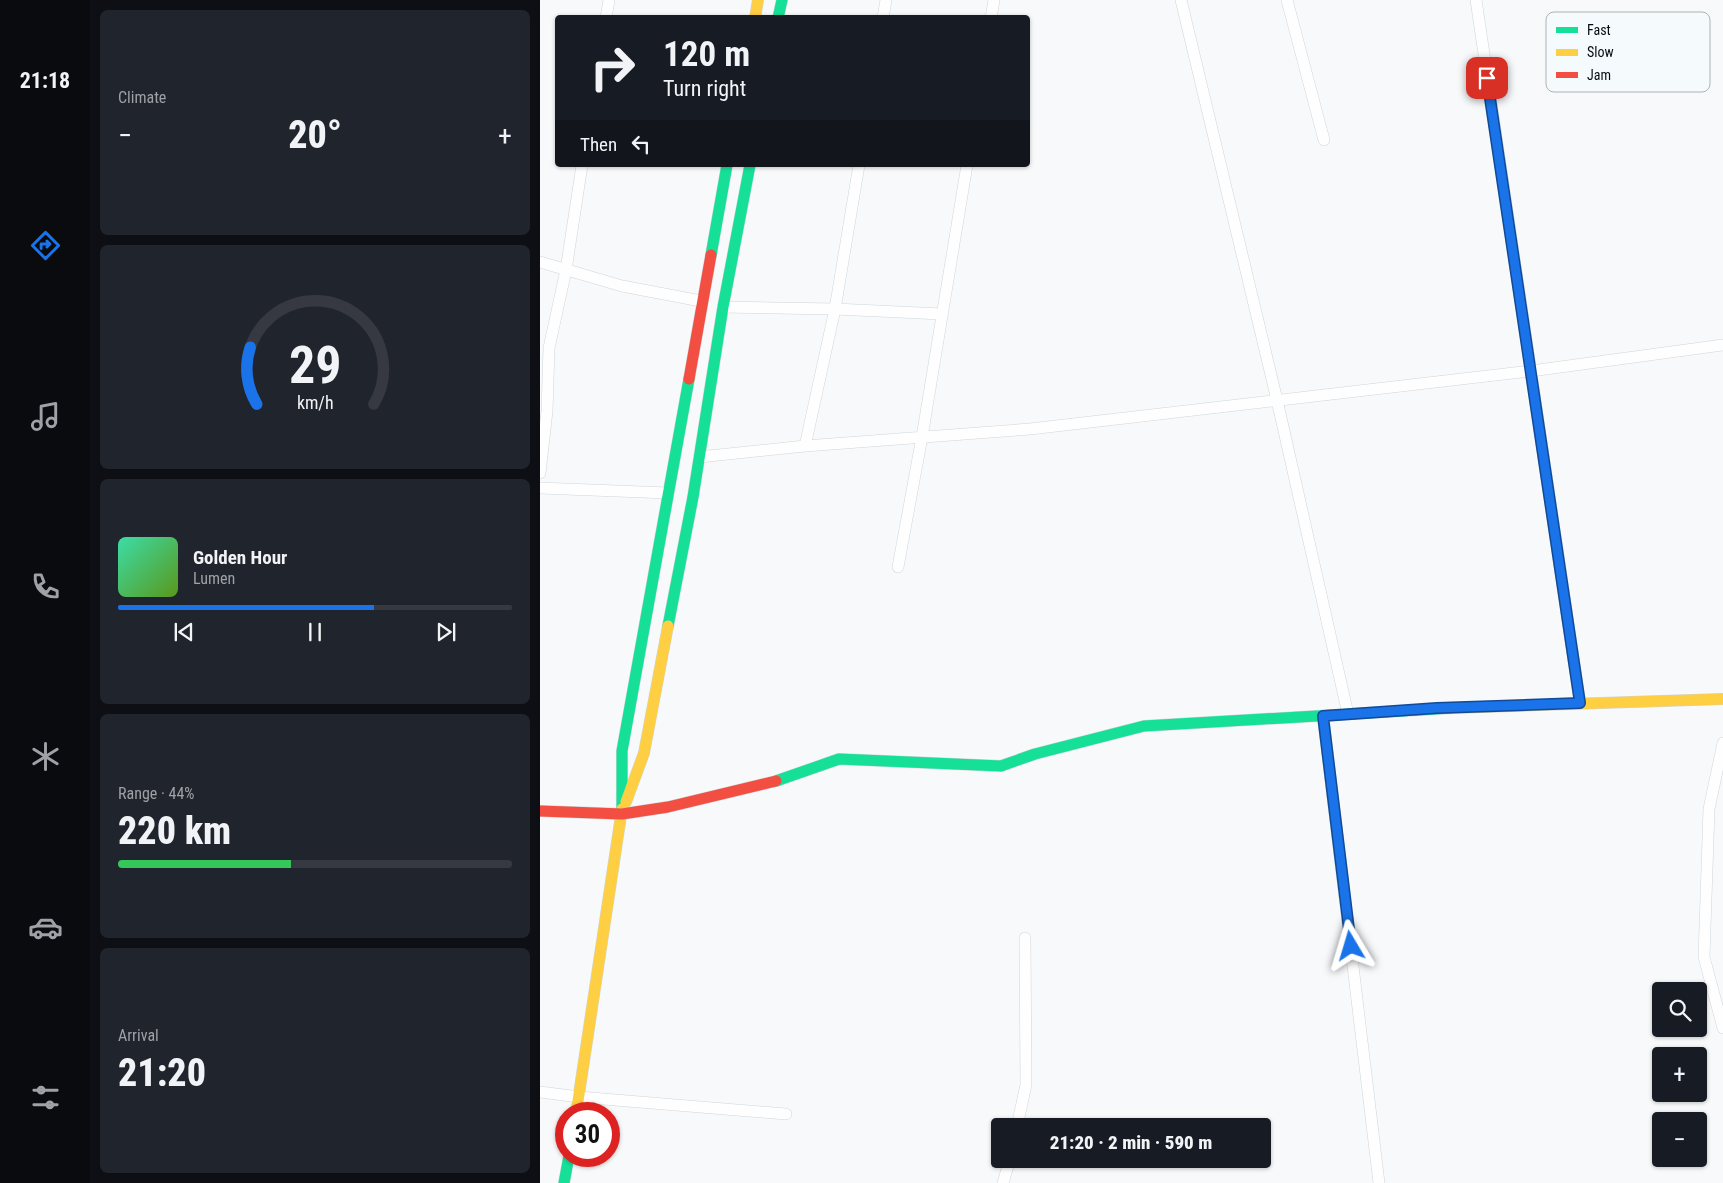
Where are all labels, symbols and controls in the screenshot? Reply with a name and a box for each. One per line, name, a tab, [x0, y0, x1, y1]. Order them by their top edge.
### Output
legend	[1546, 12, 1710, 92]
text: Fast	[1587, 22, 1611, 38]
text: 120 m	[663, 34, 750, 75]
icon: right	[580, 35, 645, 100]
text: Slow	[1587, 44, 1614, 60]
pin	[1466, 57, 1508, 99]
icon: arrive	[1473, 64, 1501, 92]
text: Jam	[1587, 67, 1611, 83]
text: 21:18	[20, 68, 70, 93]
text: Turn right	[663, 76, 746, 101]
text: Climate	[118, 88, 166, 107]
text: 20°	[288, 113, 342, 157]
text: −	[118, 119, 132, 152]
text: +	[498, 119, 512, 152]
icon: left	[627, 130, 655, 158]
text: Then	[580, 133, 617, 156]
icon: directions	[28, 228, 63, 263]
text: 29	[289, 335, 341, 396]
text: km/h	[297, 392, 333, 413]
icon: music	[28, 399, 63, 434]
text: Golden Hour	[193, 546, 287, 569]
icon: phone	[28, 569, 63, 604]
text: Lumen	[193, 569, 235, 588]
icon: previous	[170, 618, 198, 646]
icon: pause	[301, 618, 329, 646]
icon: next	[432, 618, 460, 646]
icon: climate	[28, 739, 63, 774]
text: Range · 44%	[118, 784, 194, 803]
text: 220 km	[118, 809, 231, 853]
icon: car	[28, 910, 63, 945]
position arrow	[1324, 919, 1376, 971]
map controls	[1652, 982, 1707, 1167]
button: search	[1652, 982, 1707, 1037]
text: Arrival	[118, 1026, 159, 1045]
button: +	[1652, 1047, 1707, 1102]
text: 21:20	[118, 1051, 206, 1095]
icon: filters	[28, 1080, 63, 1115]
speed limit sign: 30	[555, 1102, 620, 1167]
button: −	[1652, 1112, 1707, 1167]
text: 21:20 · 2 min · 590 m	[1050, 1131, 1212, 1154]

